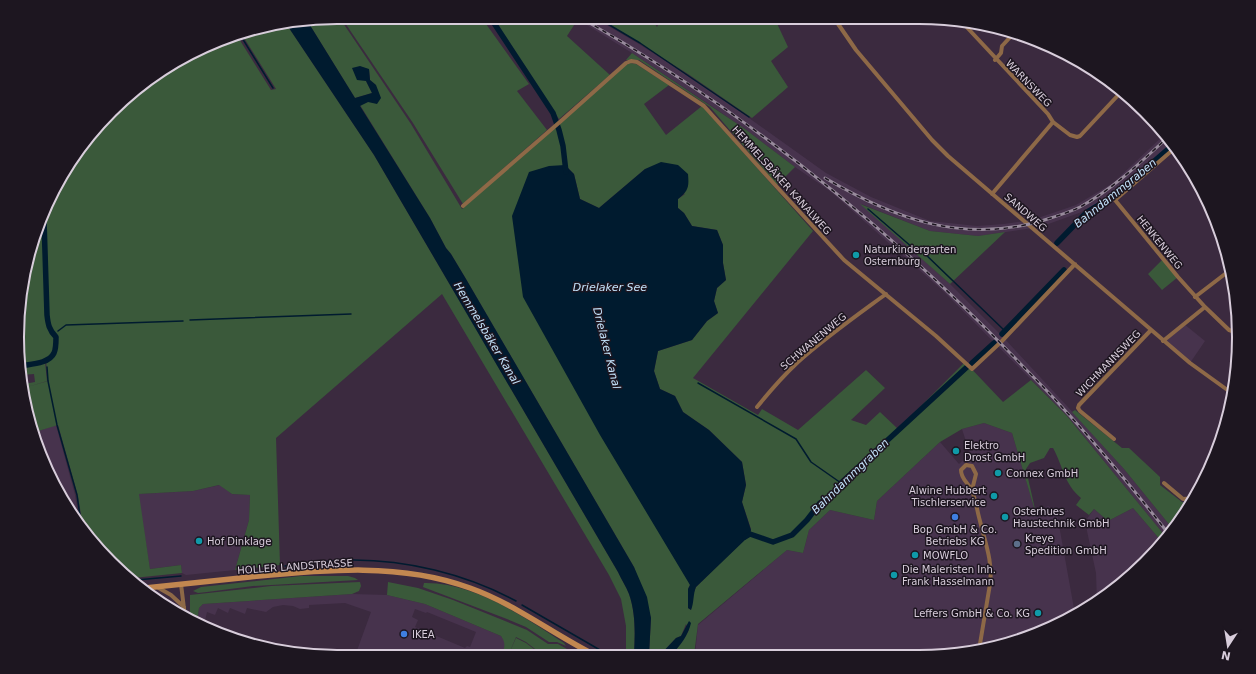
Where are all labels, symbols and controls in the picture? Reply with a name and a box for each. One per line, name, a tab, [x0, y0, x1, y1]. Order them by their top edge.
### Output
street label: WARNSWEG	[1004, 58, 1054, 109]
street label: HEMMELSBÄKER KANALWEG	[730, 123, 834, 237]
water label: Bahndammgraben	[1071, 156, 1159, 231]
street label: SANDWEG	[1002, 191, 1049, 234]
street label: HENKENWEG	[1135, 213, 1185, 271]
place label: Naturkindergarten Osternburg	[864, 244, 956, 267]
marker: Naturkindergarten Osternburg	[851, 250, 861, 260]
water label: Hemmelsbäker Kanal	[451, 280, 522, 387]
water label: Drielaker See	[573, 281, 647, 294]
water label: Drielaker Kanal	[590, 306, 623, 390]
street label: SCHWANENWEG	[778, 311, 848, 372]
street label: WICHMANNSWEG	[1074, 328, 1143, 399]
water label: Bahndammgraben	[809, 436, 892, 517]
place label: Elektro Drost GmbH	[964, 440, 1025, 463]
marker: Elektro Drost GmbH	[951, 446, 961, 456]
marker: Connex GmbH	[993, 468, 1003, 478]
place label: Connex GmbH	[1006, 468, 1078, 479]
place label: Alwine Hubbert Tischlerservice	[909, 485, 986, 508]
marker: Alwine Hubbert Tischlerservice	[989, 491, 999, 501]
place label: Osterhues Haustechnik GmbH	[1013, 506, 1110, 529]
marker: Bop GmbH & Co. Betriebs KG	[950, 512, 960, 522]
marker: Osterhues Haustechnik GmbH	[1000, 512, 1010, 522]
place label: Bop GmbH & Co. Betriebs KG	[913, 524, 997, 547]
place label: Kreye Spedition GmbH	[1025, 533, 1107, 556]
marker: Hof Dinklage	[194, 536, 204, 546]
place label: Hof Dinklage	[207, 536, 271, 547]
marker: Kreye Spedition GmbH	[1012, 539, 1022, 549]
marker: MOWFLO	[910, 550, 920, 560]
place label: MOWFLO	[923, 550, 968, 561]
street label: HOLLER LANDSTRASSE	[237, 557, 353, 576]
place label: Die Maleristen Inh. Frank Hasselmann	[902, 564, 996, 587]
marker: Die Maleristen Inh. Frank Hasselmann	[889, 570, 899, 580]
place label: Leffers GmbH & Co. KG	[914, 608, 1030, 619]
marker: Leffers GmbH & Co. KG	[1033, 608, 1043, 618]
north arrow	[1208, 626, 1248, 666]
marker: IKEA	[399, 629, 409, 639]
place label: IKEA	[412, 629, 435, 640]
text: N	[1220, 648, 1232, 663]

